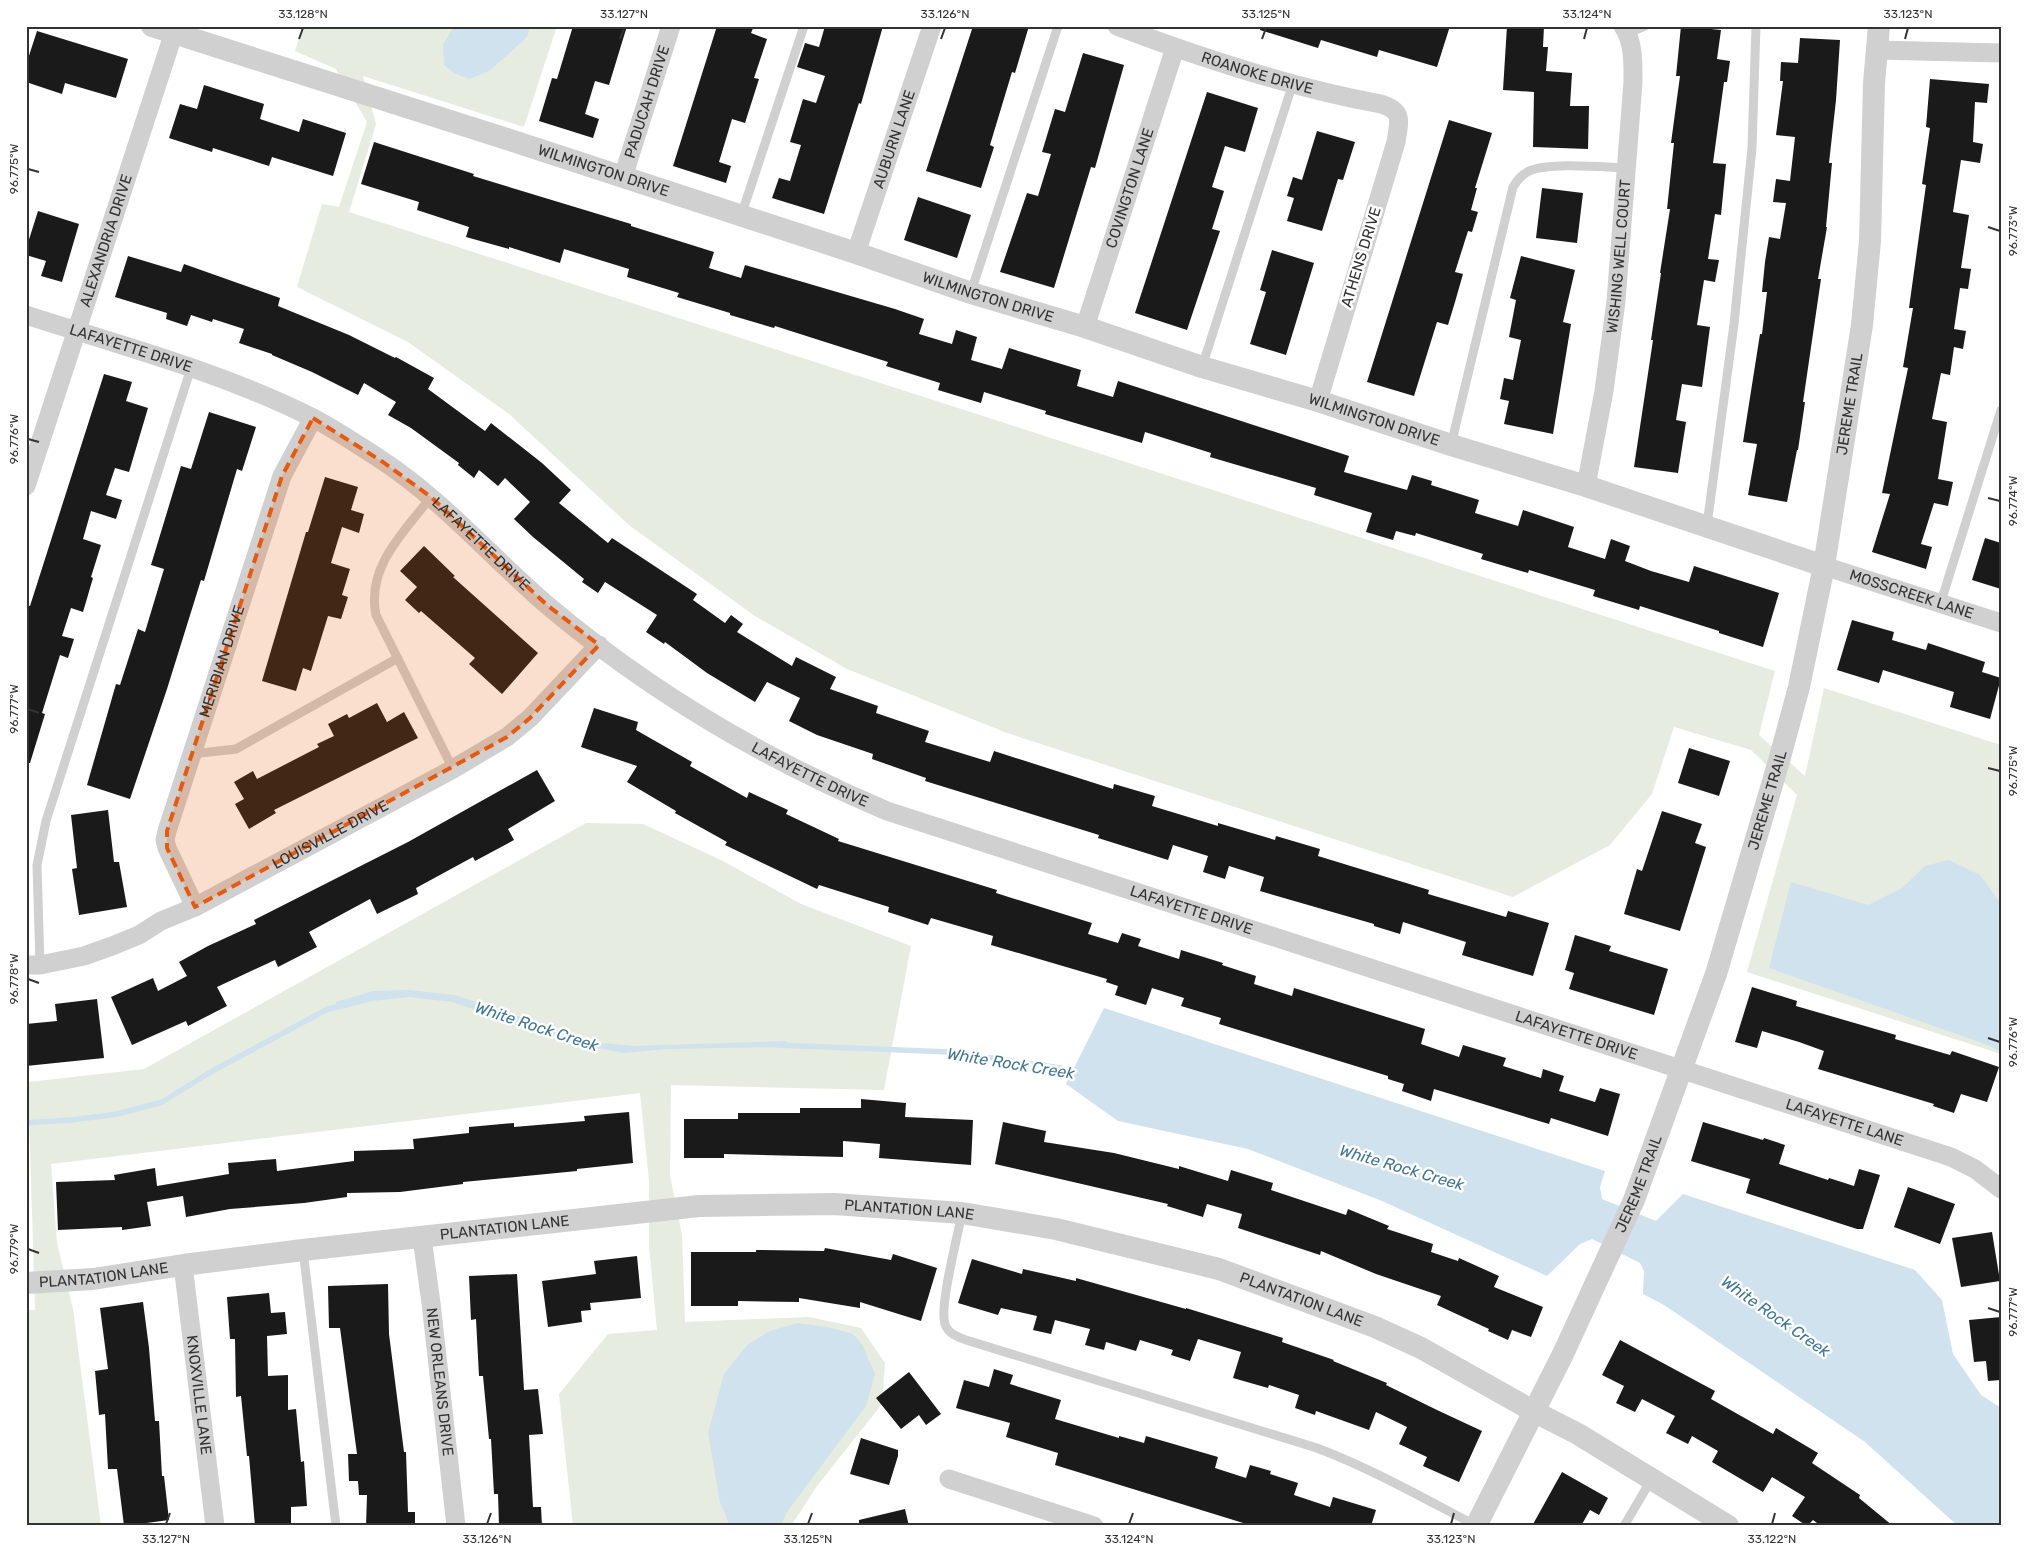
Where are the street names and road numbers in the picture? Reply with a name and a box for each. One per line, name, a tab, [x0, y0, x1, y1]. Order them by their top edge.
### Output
street label: PADUCAH DRIVE	[621, 43, 673, 160]
street label: ROANOKE DRIVE	[1199, 48, 1315, 98]
street label: AUBURN LANE	[869, 88, 919, 191]
street label: COVINGTON LANE	[1102, 126, 1158, 250]
street label: WILMINGTON DRIVE	[535, 141, 671, 200]
street label: ALEXANDRIA DRIVE	[76, 172, 136, 309]
street label: WISHING WELL COURT	[1603, 178, 1634, 335]
street label: ATHENS DRIVE	[1337, 205, 1385, 309]
street label: WILMINGTON DRIVE	[920, 268, 1056, 326]
street label: LAFAYETTE DRIVE	[67, 320, 195, 376]
street label: JEREME TRAIL	[1833, 351, 1867, 456]
street label: WILMINGTON DRIVE	[1306, 390, 1442, 450]
street label: LAFAYETTE DRIVE	[428, 494, 534, 594]
street label: MOSSCREEK LANE	[1847, 566, 1976, 623]
street label: MERIDIAN DRIVE	[195, 603, 248, 720]
street label: LAFAYETTE DRIVE	[749, 738, 871, 811]
street label: JEREME TRAIL	[1744, 748, 1791, 852]
street label: LOUISVILLE DRIVE	[269, 796, 391, 873]
street label: LAFAYETTE DRIVE	[1128, 882, 1255, 938]
street label: LAFAYETTE DRIVE	[1513, 1007, 1640, 1064]
street label: LAFAYETTE LANE	[1784, 1095, 1906, 1150]
street label: JEREME TRAIL	[1611, 1132, 1666, 1235]
street label: PLANTATION LANE	[844, 1196, 976, 1224]
street label: PLANTATION LANE	[439, 1211, 570, 1244]
street label: PLANTATION LANE	[38, 1258, 169, 1291]
street label: PLANTATION LANE	[1237, 1269, 1366, 1331]
street label: NEW ORLEANS DRIVE	[423, 1307, 457, 1457]
street label: KNOXVILLE LANE	[183, 1334, 215, 1456]

